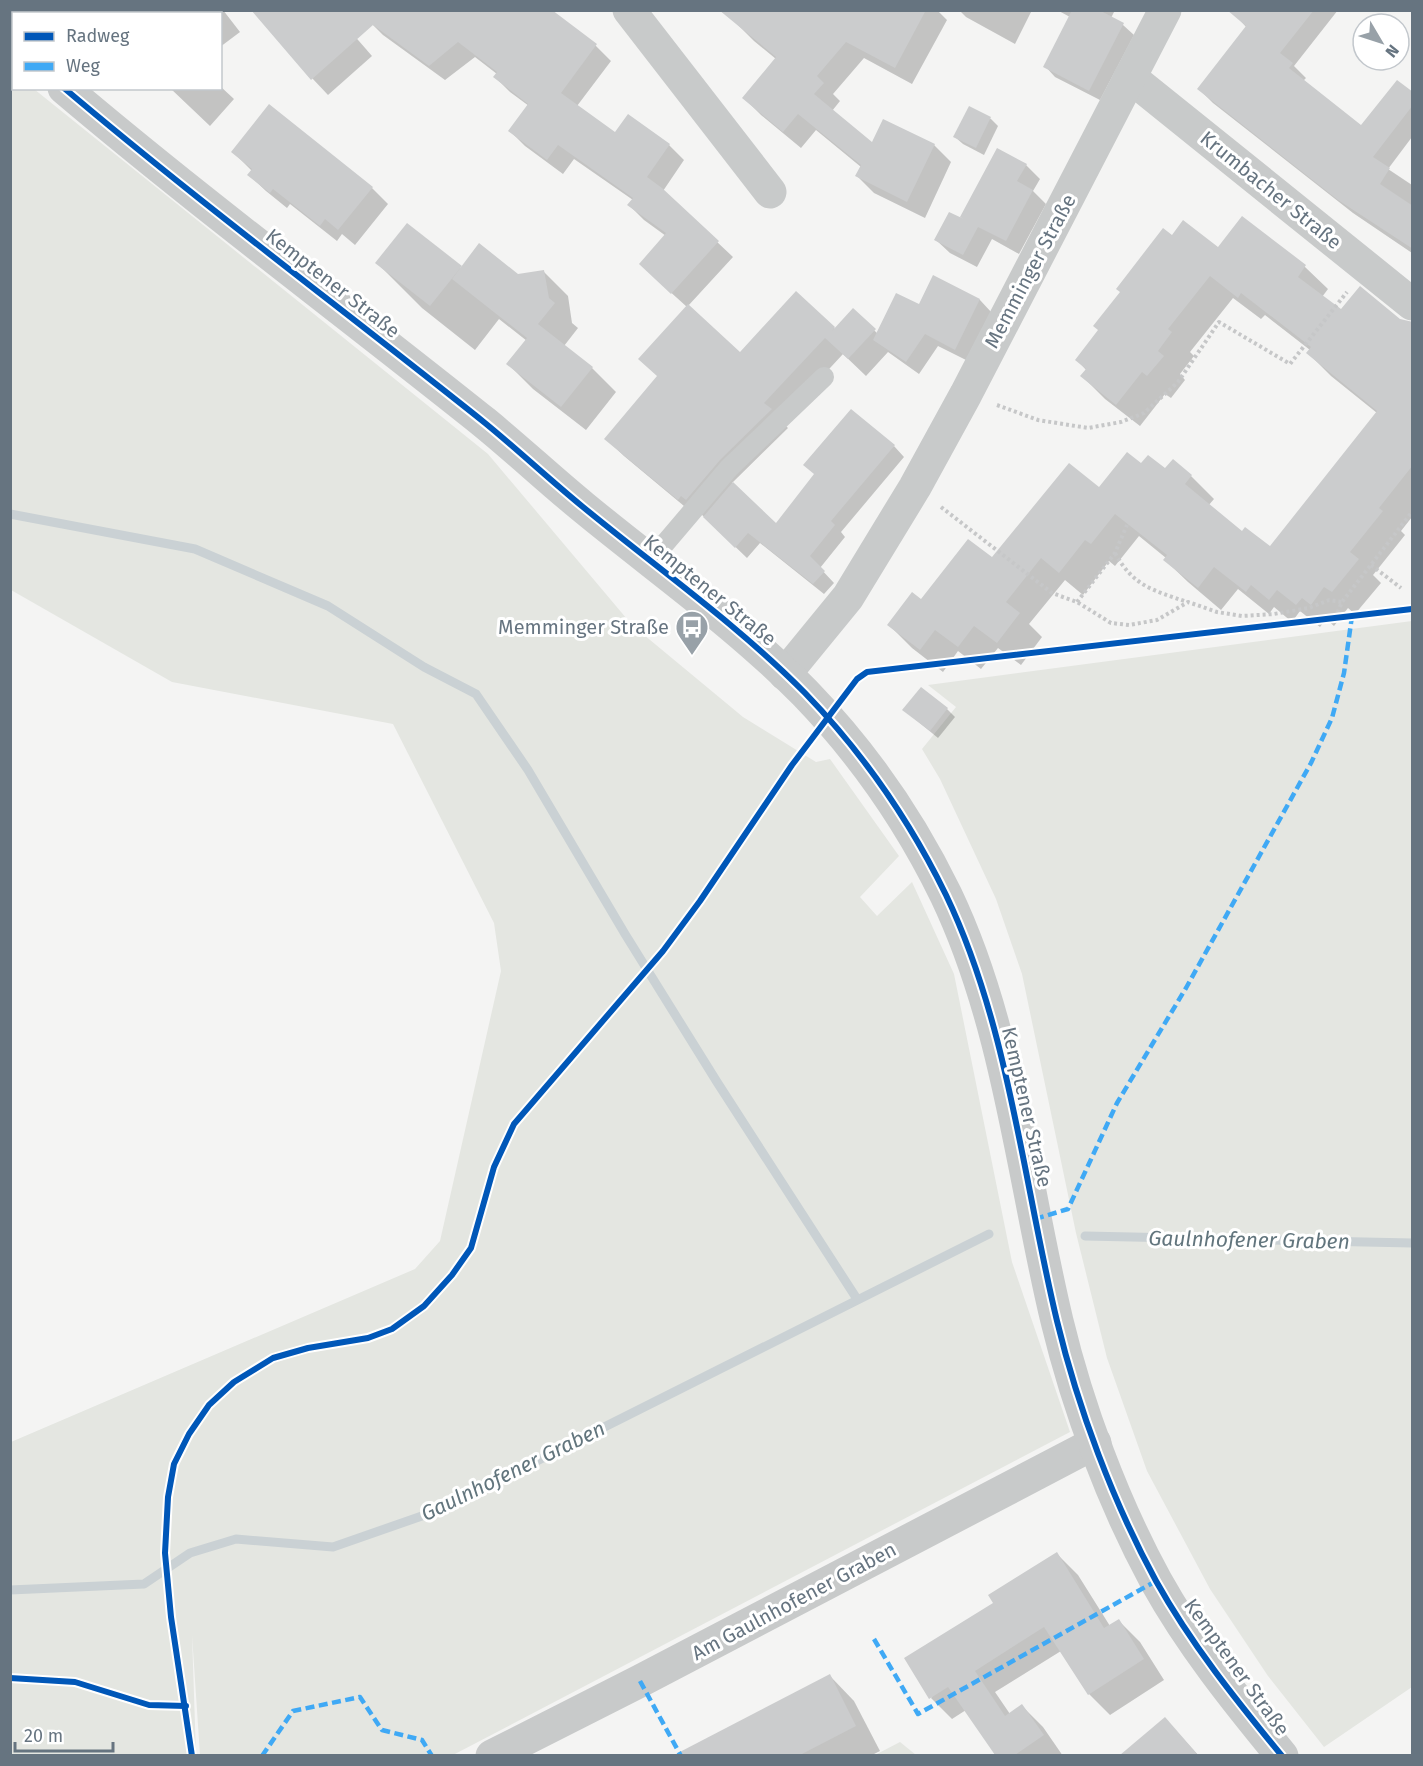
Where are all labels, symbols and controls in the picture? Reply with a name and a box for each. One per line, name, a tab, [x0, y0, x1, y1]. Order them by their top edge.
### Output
legend	[12, 12, 222, 90]
north arrow	[1351, 12, 1411, 72]
text: Radweg	[66, 25, 130, 47]
text: N	[1382, 41, 1403, 61]
text: Weg	[66, 55, 100, 77]
street label: Krumbacher Straße	[1196, 126, 1346, 254]
street label: Memminger Straße	[979, 190, 1081, 352]
street label: Kemptener Straße	[261, 223, 405, 343]
street label: Kemptener Straße	[639, 529, 781, 651]
bus stop icon: Memminger Straße	[674, 609, 710, 656]
place label: Memminger Straße	[498, 615, 669, 639]
street label: Kemptener Straße	[997, 1025, 1057, 1189]
water label: Gaulnhofener Graben	[1148, 1225, 1350, 1255]
water label: Gaulnhofener Graben	[417, 1415, 609, 1527]
street label: Am Gaulnhofener Graben	[688, 1537, 900, 1665]
street label: Kemptener Straße	[1179, 1594, 1295, 1740]
scale bar	[15, 1715, 112, 1753]
text: 20 m	[24, 1725, 63, 1747]

